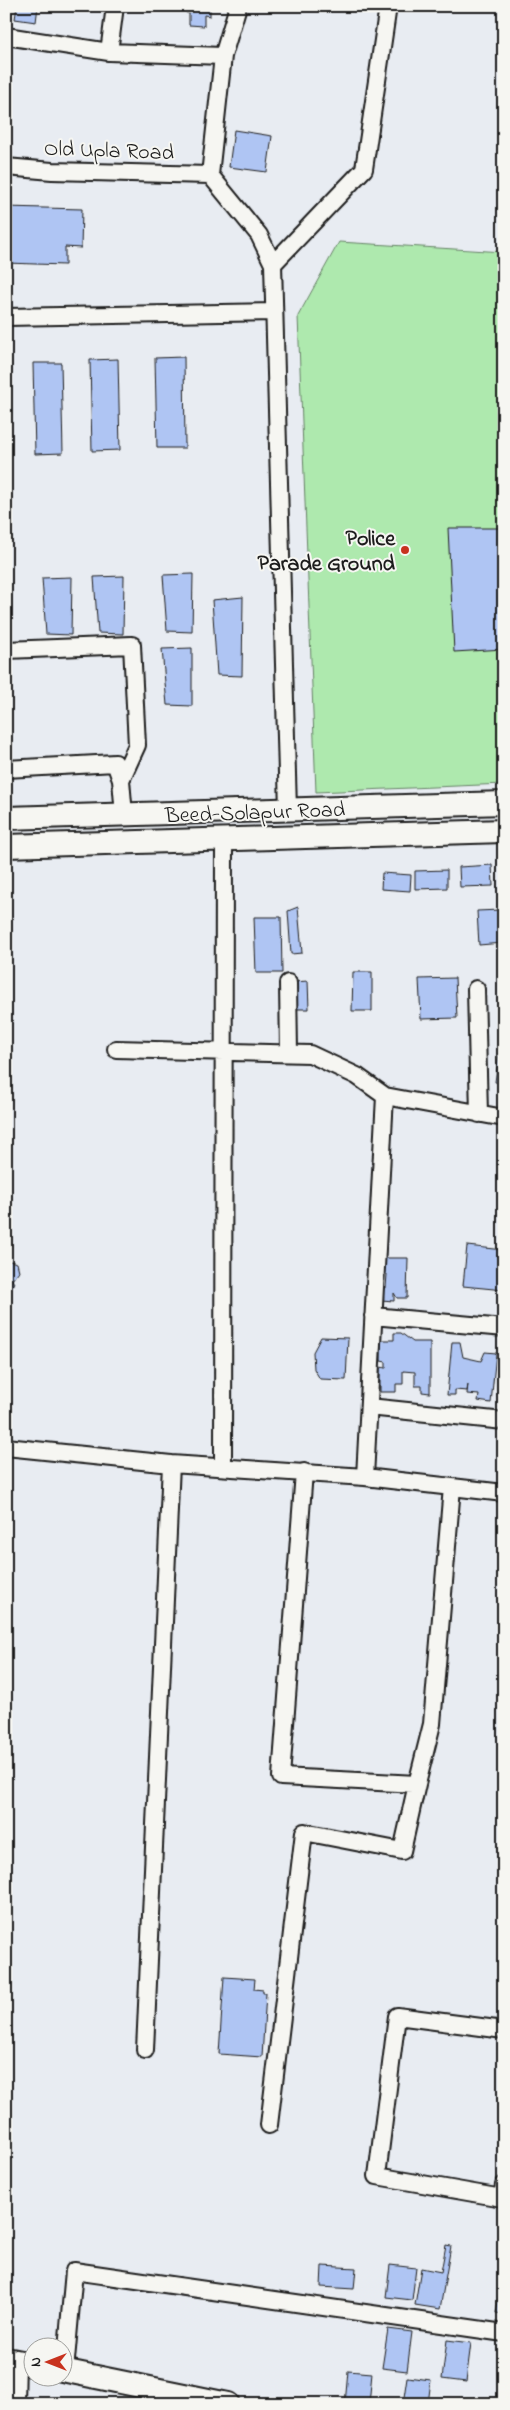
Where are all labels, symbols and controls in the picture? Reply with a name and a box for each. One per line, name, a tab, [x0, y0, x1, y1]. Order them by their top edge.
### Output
street label: Old Upla Road	[43, 134, 174, 170]
place label: Police Parade Ground	[257, 524, 396, 581]
marker: Police Parade Ground	[399, 544, 411, 556]
street label: Beed-Solapur Road	[163, 795, 346, 833]
north arrow	[22, 2338, 72, 2388]
text: N	[26, 2357, 47, 2367]

